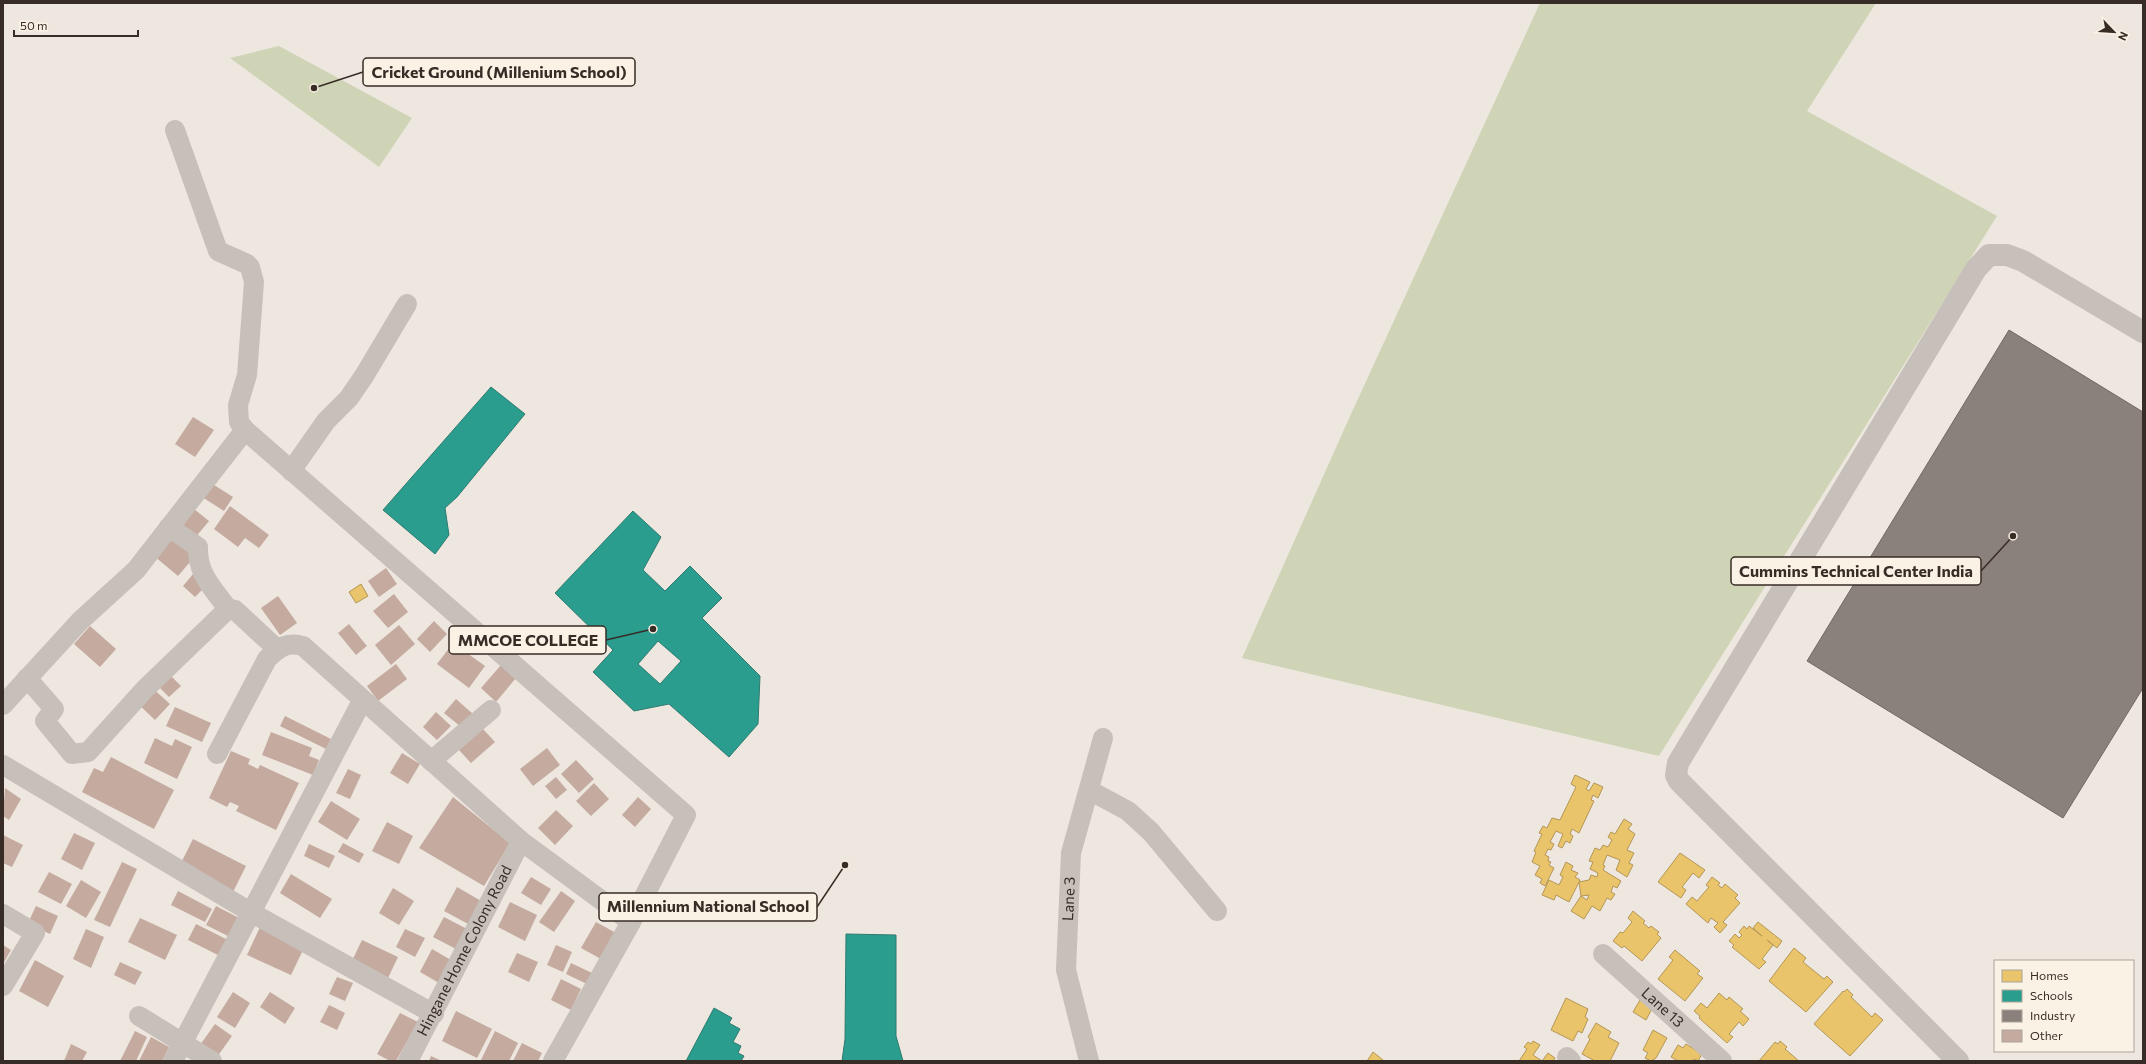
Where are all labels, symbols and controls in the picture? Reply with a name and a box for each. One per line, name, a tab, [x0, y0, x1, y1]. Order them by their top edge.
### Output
scale bar	[14, 12, 138, 38]
north arrow	[2094, 12, 2134, 52]
text: 50 m	[20, 18, 48, 32]
text: N	[2116, 30, 2131, 43]
callout: Cricket Ground (Millenium School)	[363, 58, 635, 86]
text: Cricket Ground (Millenium School)	[371, 62, 627, 81]
callout: Cummins Technical Center India	[1731, 557, 1981, 585]
text: Cummins Technical Center India	[1739, 561, 1973, 580]
callout: MMCOE COLLEGE	[449, 626, 606, 654]
text: MMCOE COLLEGE	[458, 630, 598, 649]
street label: Hingane Home Colony Road	[413, 862, 515, 1039]
street label: Lane 3	[1058, 876, 1078, 921]
callout: Millennium National School	[599, 893, 817, 921]
text: Millennium National School	[607, 896, 809, 915]
legend	[1994, 960, 2134, 1052]
text: Homes	[2030, 968, 2068, 982]
street label: Lane 13	[1638, 983, 1688, 1030]
text: Schools	[2030, 988, 2073, 1002]
text: Industry	[2030, 1008, 2075, 1022]
text: Other	[2030, 1028, 2063, 1042]

